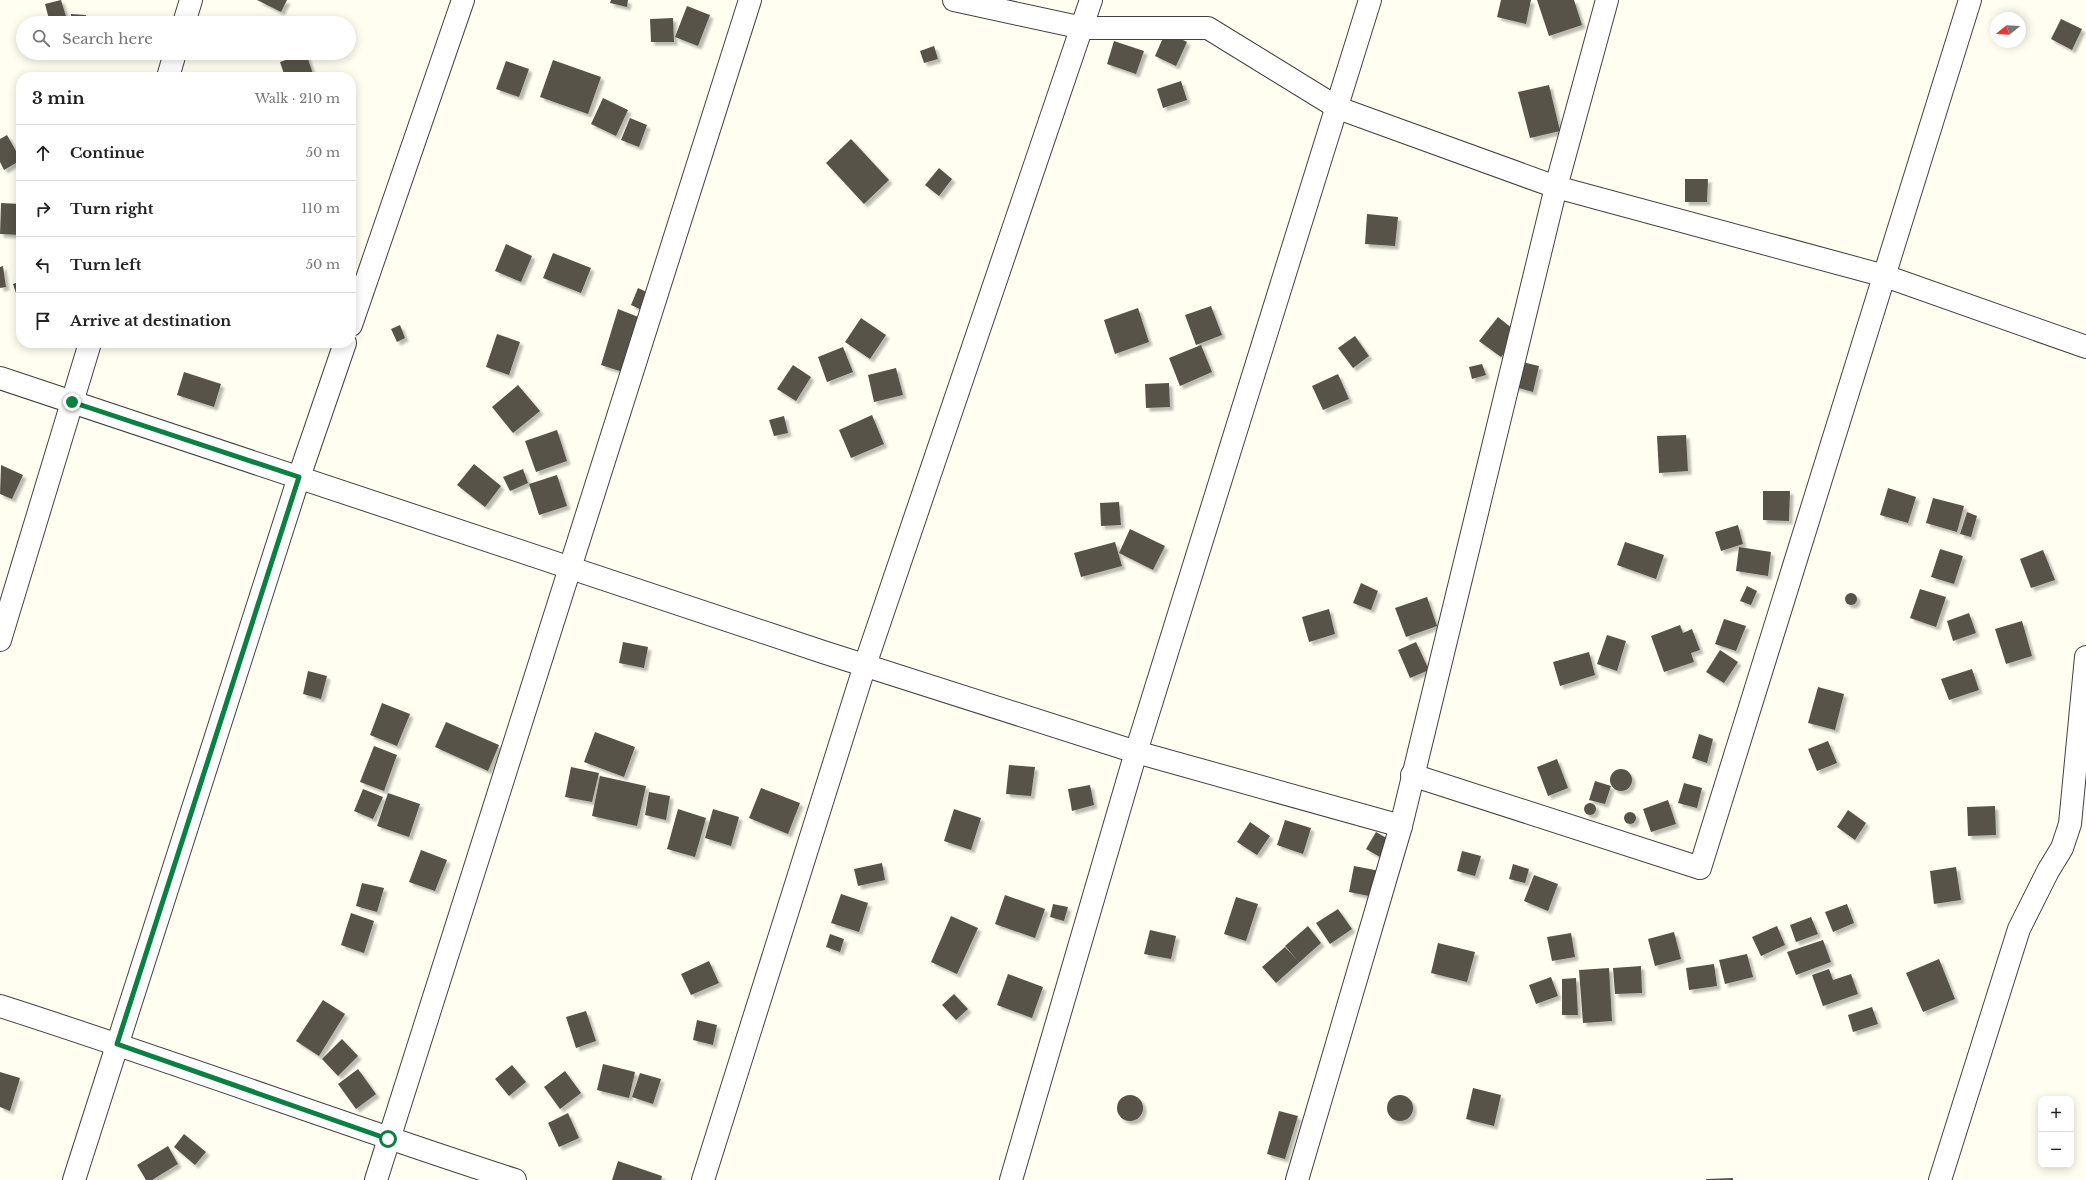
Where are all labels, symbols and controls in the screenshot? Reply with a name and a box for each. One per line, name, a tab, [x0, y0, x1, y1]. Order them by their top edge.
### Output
north arrow	[1990, 12, 2026, 48]
search box	[16, 16, 356, 60]
icon: search	[30, 27, 52, 49]
text: Search here	[62, 29, 153, 48]
text: 3 min	[32, 88, 85, 109]
text: Walk · 210 m	[255, 90, 340, 107]
icon: ahead	[32, 142, 54, 164]
text: Continue	[70, 143, 145, 162]
text: 50 m	[306, 144, 340, 161]
icon: right	[32, 198, 54, 220]
text: Turn right	[70, 199, 153, 218]
text: 110 m	[301, 200, 340, 217]
icon: left	[32, 254, 54, 276]
text: Turn left	[70, 255, 141, 274]
text: 50 m	[306, 256, 340, 273]
icon: arrive	[32, 310, 54, 332]
text: Arrive at destination	[70, 311, 231, 330]
route end	[63, 393, 81, 411]
map controls	[2038, 1096, 2074, 1168]
button: +	[2038, 1096, 2074, 1132]
route start	[379, 1130, 397, 1148]
button: −	[2038, 1132, 2074, 1168]

